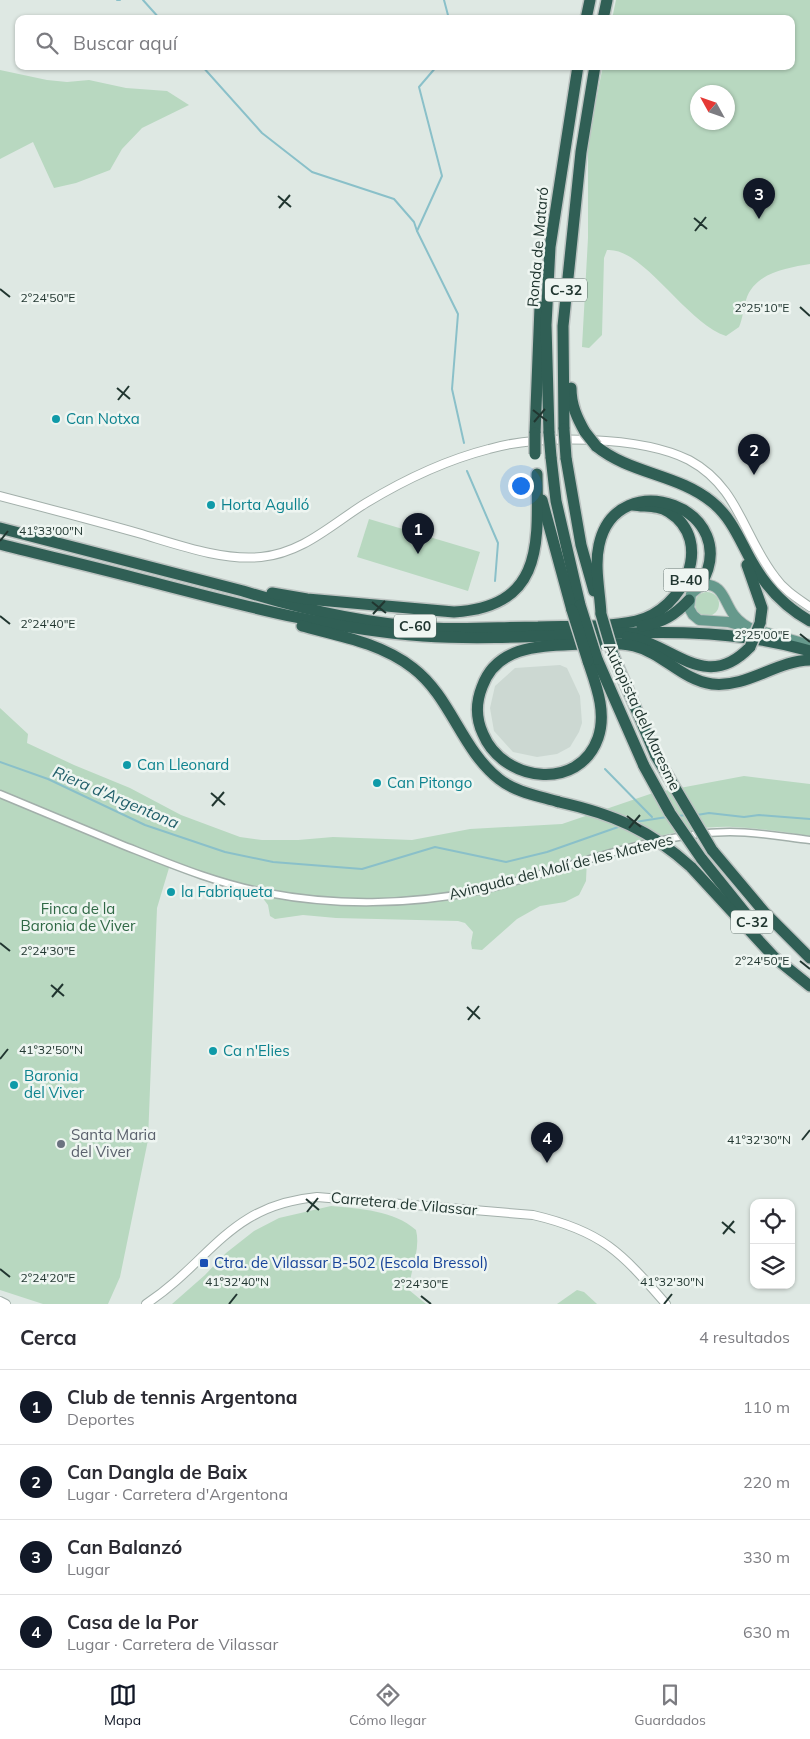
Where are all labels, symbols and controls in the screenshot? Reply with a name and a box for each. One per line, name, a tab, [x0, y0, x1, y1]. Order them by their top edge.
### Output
search box	[15, 15, 795, 70]
icon: search	[33, 29, 61, 57]
text: Buscar aquí	[73, 31, 177, 55]
north arrow	[690, 85, 735, 130]
pin: 3	[743, 178, 775, 219]
street label: Ronda de Mataró	[523, 186, 552, 308]
road number: C-32	[545, 278, 587, 302]
text: 2°24'50"E	[21, 290, 75, 305]
text: 2°25'10"E	[735, 300, 789, 315]
place label: Can Notxa	[66, 409, 140, 428]
marker: Can Notxa	[50, 413, 62, 425]
pin: 2	[738, 434, 770, 475]
your location	[508, 473, 534, 499]
place label: Horta Agulló	[221, 495, 309, 514]
marker: Horta Agulló	[205, 499, 217, 511]
pin: 1	[402, 513, 434, 554]
text: 41°33'00"N	[19, 523, 83, 538]
road number: B-40	[664, 568, 708, 592]
road number: C-60	[394, 614, 436, 638]
text: 2°24'40"E	[21, 616, 75, 631]
text: 2°25'00"E	[735, 627, 789, 642]
street label: Autopista del Maresme	[600, 640, 685, 793]
place label: Can Lleonard	[137, 755, 229, 774]
marker: Can Lleonard	[121, 759, 133, 771]
water label: Riera d'Argentona	[50, 761, 182, 833]
place label: Can Pitongo	[387, 773, 472, 792]
marker: Can Pitongo	[371, 777, 383, 789]
street label: Avinguda del Molí de les Mateves	[447, 829, 675, 904]
place label: la Fabriqueta	[181, 882, 273, 901]
marker: la Fabriqueta	[165, 886, 177, 898]
park label: Finca de la Baronia de Viver	[21, 899, 136, 935]
road number: C-32	[731, 910, 773, 934]
text: 2°24'30"E	[21, 943, 75, 958]
text: 2°24'50"E	[735, 953, 789, 968]
place label: Ca n'Elies	[223, 1041, 290, 1060]
text: 41°32'50"N	[19, 1042, 83, 1057]
marker: Ca n'Elies	[207, 1045, 219, 1057]
place label: Baronia del Viver	[24, 1066, 85, 1102]
marker: Baronia del Viver	[8, 1079, 20, 1091]
pin: 4	[531, 1122, 563, 1163]
place label: Santa Maria del Viver	[71, 1125, 156, 1161]
text: 41°32'30"N	[727, 1132, 791, 1147]
marker: Santa Maria del Viver	[55, 1138, 67, 1150]
street label: Carretera de Vilassar	[330, 1188, 478, 1219]
map controls	[750, 1199, 795, 1289]
button: locate	[750, 1199, 795, 1244]
button: layers	[750, 1244, 795, 1289]
place label: Ctra. de Vilassar B-502 (Escola Bressol)	[214, 1253, 488, 1272]
marker: Ctra. de Vilassar B-502 (Escola Bressol)	[198, 1257, 210, 1269]
text: 2°24'20"E	[21, 1270, 75, 1285]
text: 41°32'40"N	[205, 1274, 269, 1289]
text: 41°32'30"N	[640, 1274, 704, 1289]
text: 2°24'30"E	[394, 1276, 448, 1291]
text: Cerca	[20, 1324, 77, 1350]
text: 4 resultados	[699, 1327, 790, 1347]
text: Club de tennis Argentona	[67, 1385, 298, 1409]
text: 1	[31, 1397, 41, 1417]
text: 110 m	[743, 1397, 790, 1417]
text: Deportes	[67, 1409, 135, 1429]
text: Can Dangla de Baix	[67, 1460, 247, 1484]
text: 2	[31, 1472, 41, 1492]
text: 220 m	[743, 1472, 790, 1492]
text: Lugar · Carretera d'Argentona	[67, 1484, 288, 1504]
text: Can Balanzó	[67, 1535, 182, 1559]
text: 3	[31, 1547, 41, 1567]
text: 330 m	[743, 1547, 790, 1567]
text: Lugar	[67, 1559, 110, 1579]
text: Casa de la Por	[67, 1610, 198, 1634]
text: 4	[31, 1622, 41, 1642]
text: 630 m	[743, 1622, 790, 1642]
text: Lugar · Carretera de Vilassar	[67, 1634, 278, 1654]
tab: Mapa	[104, 1681, 141, 1729]
tab: Cómo llegar	[349, 1681, 426, 1729]
tab: Guardados	[634, 1681, 706, 1729]

